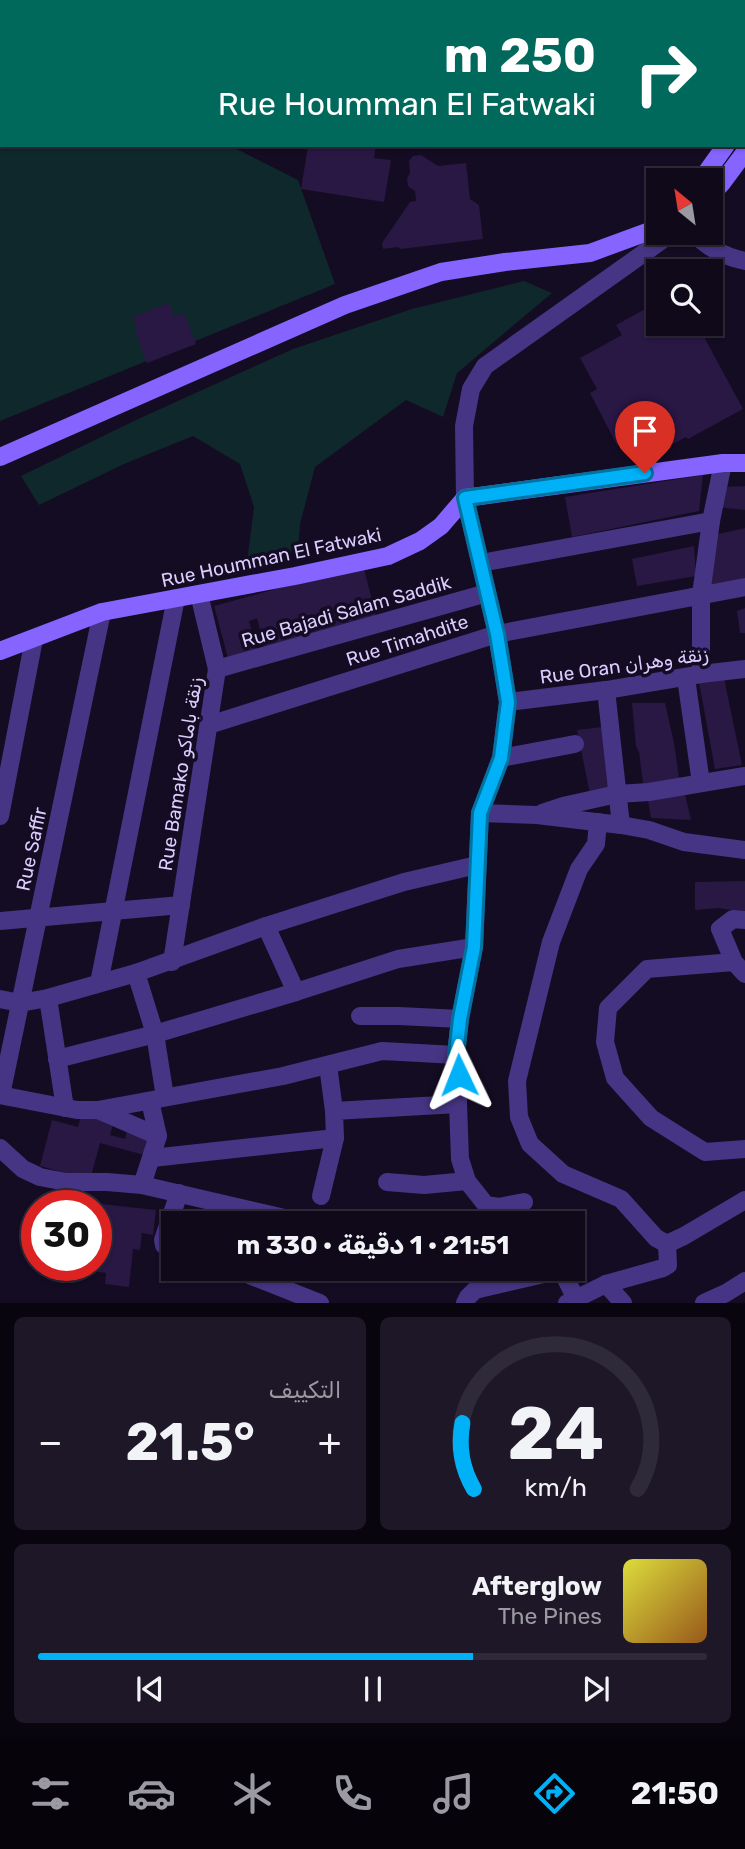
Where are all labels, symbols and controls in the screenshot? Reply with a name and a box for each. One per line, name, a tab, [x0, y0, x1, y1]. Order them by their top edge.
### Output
text: 250 m	[444, 26, 596, 84]
icon: right	[620, 28, 711, 119]
text: Rue Houmman El Fatwaki	[218, 85, 596, 123]
north arrow	[646, 168, 723, 245]
map controls	[646, 168, 723, 336]
button: search	[646, 259, 723, 336]
pin	[615, 401, 675, 473]
icon: arrive	[626, 412, 664, 450]
street label: Rue Houmman El Fatwaki	[159, 523, 383, 592]
street label: Rue Bajadi Salam Saddik	[239, 571, 454, 652]
street label: Rue Timahdite	[343, 610, 471, 671]
street label: Rue Oran زنقة وهران	[538, 642, 710, 689]
street label: Rue Bamako زنقة باماكو	[154, 676, 207, 873]
street label: Rue Saffir	[11, 804, 52, 893]
position arrow	[422, 1038, 496, 1112]
speed limit sign: 30	[21, 1190, 112, 1281]
text: 21:51 · 1 دقيقة · 330 m	[236, 1230, 510, 1261]
text: التكييف	[269, 1376, 342, 1404]
text: 24	[507, 1392, 604, 1478]
text: 21.5°	[126, 1411, 255, 1473]
text: −	[38, 1419, 63, 1465]
text: +	[318, 1419, 341, 1465]
text: km/h	[524, 1473, 586, 1502]
text: Afterglow	[472, 1571, 602, 1602]
text: The Pines	[498, 1602, 602, 1630]
icon: previous	[131, 1670, 169, 1708]
icon: pause	[354, 1670, 392, 1708]
icon: next	[577, 1670, 615, 1708]
icon: filters	[26, 1769, 75, 1818]
icon: car	[127, 1769, 176, 1818]
icon: climate	[228, 1769, 277, 1818]
icon: phone	[328, 1769, 377, 1818]
icon: music	[429, 1769, 478, 1818]
icon: directions	[530, 1769, 579, 1818]
text: 21:50	[631, 1774, 719, 1812]

